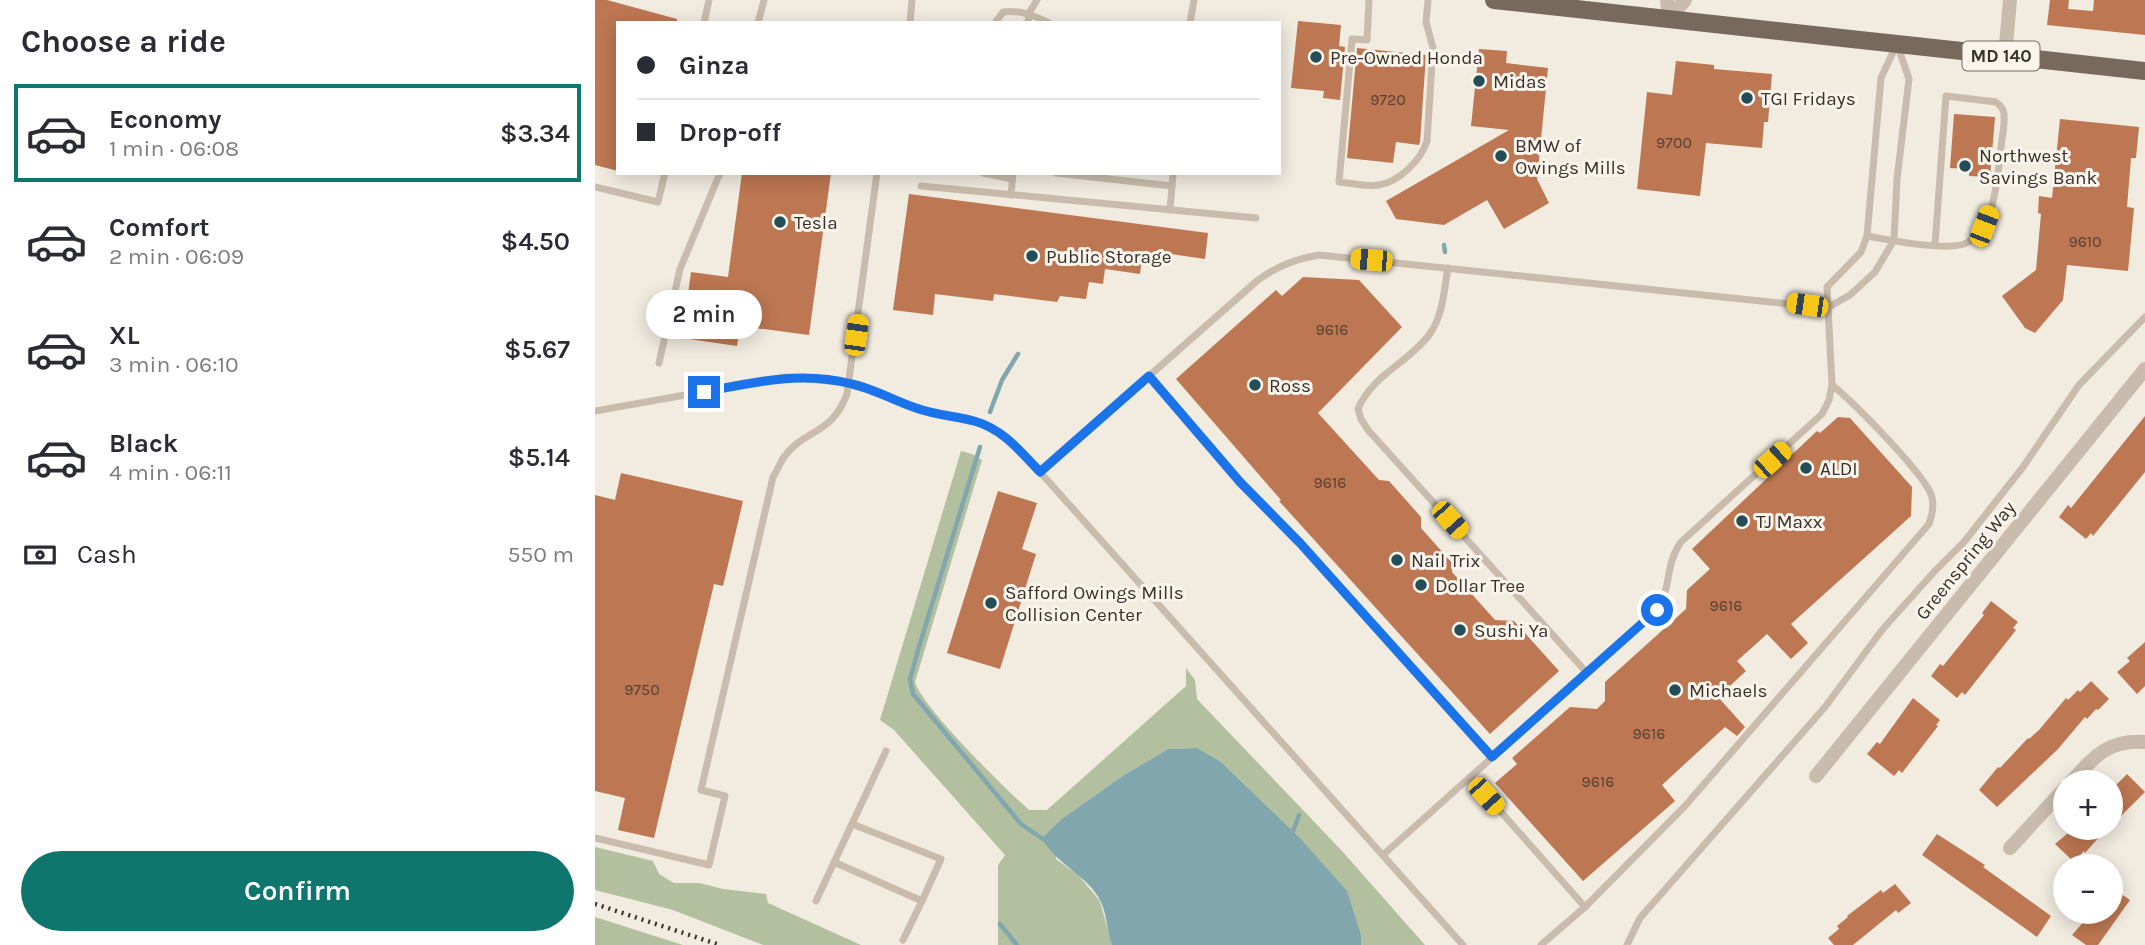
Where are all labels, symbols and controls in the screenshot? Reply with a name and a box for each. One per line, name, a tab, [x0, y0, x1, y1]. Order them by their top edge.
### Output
text: Choose a ride	[21, 23, 226, 60]
road number: MD 140	[1963, 42, 2039, 70]
place label: Pre-Owned Honda	[1330, 47, 1483, 69]
marker: Pre-Owned Honda	[1308, 49, 1324, 65]
text: Ginza	[679, 50, 749, 81]
place label: Midas	[1493, 71, 1546, 93]
marker: Midas	[1471, 73, 1487, 89]
place label: TGI Fridays	[1761, 88, 1856, 110]
house number: 9720	[1370, 90, 1406, 109]
marker: TGI Fridays	[1739, 90, 1755, 106]
icon: car	[25, 102, 88, 165]
text: Economy	[109, 104, 221, 135]
text: Drop-off	[679, 117, 781, 148]
text: $3.34	[500, 118, 570, 149]
house number: 9700	[1656, 133, 1692, 152]
text: 1 min · 06:08	[109, 135, 239, 162]
place label: BMW of Owings Mills	[1515, 135, 1626, 179]
place label: Northwest Savings Bank	[1979, 145, 2098, 189]
marker: BMW of Owings Mills	[1493, 148, 1509, 164]
marker: Northwest Savings Bank	[1957, 158, 1973, 174]
car	[1967, 203, 2002, 249]
icon: car	[25, 210, 88, 273]
text: Comfort	[109, 212, 210, 243]
place label: Tesla	[794, 212, 838, 234]
marker: Tesla	[772, 214, 788, 230]
text: $4.50	[501, 226, 570, 257]
house number: 9610	[2068, 232, 2102, 251]
text: 2 min · 06:09	[109, 243, 244, 270]
place label: Public Storage	[1046, 246, 1171, 268]
marker: Public Storage	[1024, 248, 1040, 264]
car	[1350, 248, 1393, 272]
callout: 2 min	[646, 290, 762, 340]
car	[1785, 292, 1830, 318]
text: 2 min	[673, 301, 735, 328]
car	[843, 313, 870, 357]
icon: car	[25, 318, 88, 381]
text: XL	[109, 320, 140, 351]
house number: 9616	[1316, 320, 1348, 339]
text: $5.67	[504, 334, 570, 365]
text: 3 min · 06:10	[109, 351, 239, 378]
place label: Ross	[1269, 375, 1311, 397]
route end	[688, 376, 720, 408]
marker: Ross	[1247, 377, 1263, 393]
icon: car	[25, 426, 88, 489]
text: Black	[109, 428, 178, 459]
car	[1750, 438, 1795, 482]
text: $5.14	[508, 442, 570, 473]
place label: ALDI	[1820, 458, 1858, 480]
text: 4 min · 06:11	[109, 459, 232, 486]
marker: ALDI	[1798, 460, 1814, 476]
house number: 9616	[1314, 473, 1346, 492]
car	[1429, 497, 1472, 543]
street label: Greenspring Way	[1911, 497, 2020, 624]
place label: TJ Maxx	[1756, 511, 1823, 533]
marker: TJ Maxx	[1734, 513, 1750, 529]
icon: cash	[21, 536, 59, 574]
text: Cash	[77, 539, 137, 570]
text: 550 m	[507, 541, 574, 568]
place label: Nail Trix	[1411, 550, 1481, 572]
marker: Nail Trix	[1389, 552, 1405, 568]
place label: Dollar Tree	[1435, 575, 1525, 597]
marker: Dollar Tree	[1413, 577, 1429, 593]
place label: Safford Owings Mills Collision Center	[1005, 582, 1184, 626]
route start	[1641, 594, 1673, 626]
marker: Safford Owings Mills Collision Center	[983, 595, 999, 611]
house number: 9616	[1710, 596, 1742, 615]
place label: Sushi Ya	[1474, 620, 1548, 642]
marker: Sushi Ya	[1452, 622, 1468, 638]
house number: 9750	[624, 680, 660, 699]
place label: Michaels	[1689, 680, 1768, 702]
marker: Michaels	[1667, 682, 1683, 698]
house number: 9616	[1633, 724, 1665, 743]
map controls	[2053, 770, 2123, 924]
button: +	[2053, 770, 2123, 840]
house number: 9616	[1582, 772, 1614, 791]
car	[1465, 773, 1508, 819]
button: Confirm	[21, 851, 574, 931]
button: −	[2053, 854, 2123, 924]

